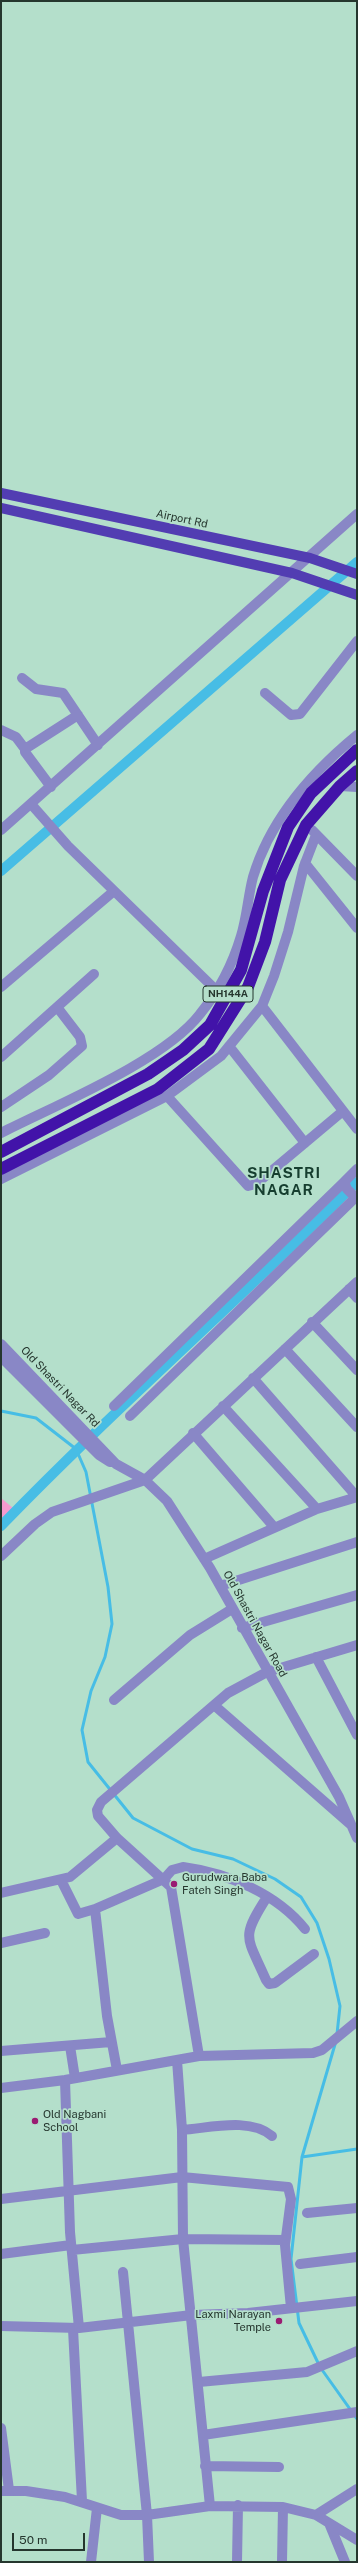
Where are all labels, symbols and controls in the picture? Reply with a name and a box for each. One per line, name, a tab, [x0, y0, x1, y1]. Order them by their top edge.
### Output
street label: Airport Rd	[155, 507, 209, 531]
road number: NH144A	[203, 986, 253, 1002]
district label: SHASTRI NAGAR	[247, 1164, 321, 1199]
street label: Old Shastri Nagar Rd	[18, 1344, 102, 1430]
street label: Old Shastri Nagar Road	[220, 1569, 290, 1679]
place label: Gurudwara Baba Fateh Singh	[182, 1871, 267, 1897]
marker: Gurudwara Baba Fateh Singh	[169, 1879, 179, 1889]
place label: Old Nagbani School	[43, 2108, 106, 2134]
marker: Old Nagbani School	[30, 2116, 40, 2126]
place label: Laxmi Narayan Temple	[195, 2308, 271, 2334]
marker: Laxmi Narayan Temple	[274, 2316, 284, 2326]
scale bar	[14, 2525, 87, 2551]
text: 50 m	[19, 2533, 47, 2547]

